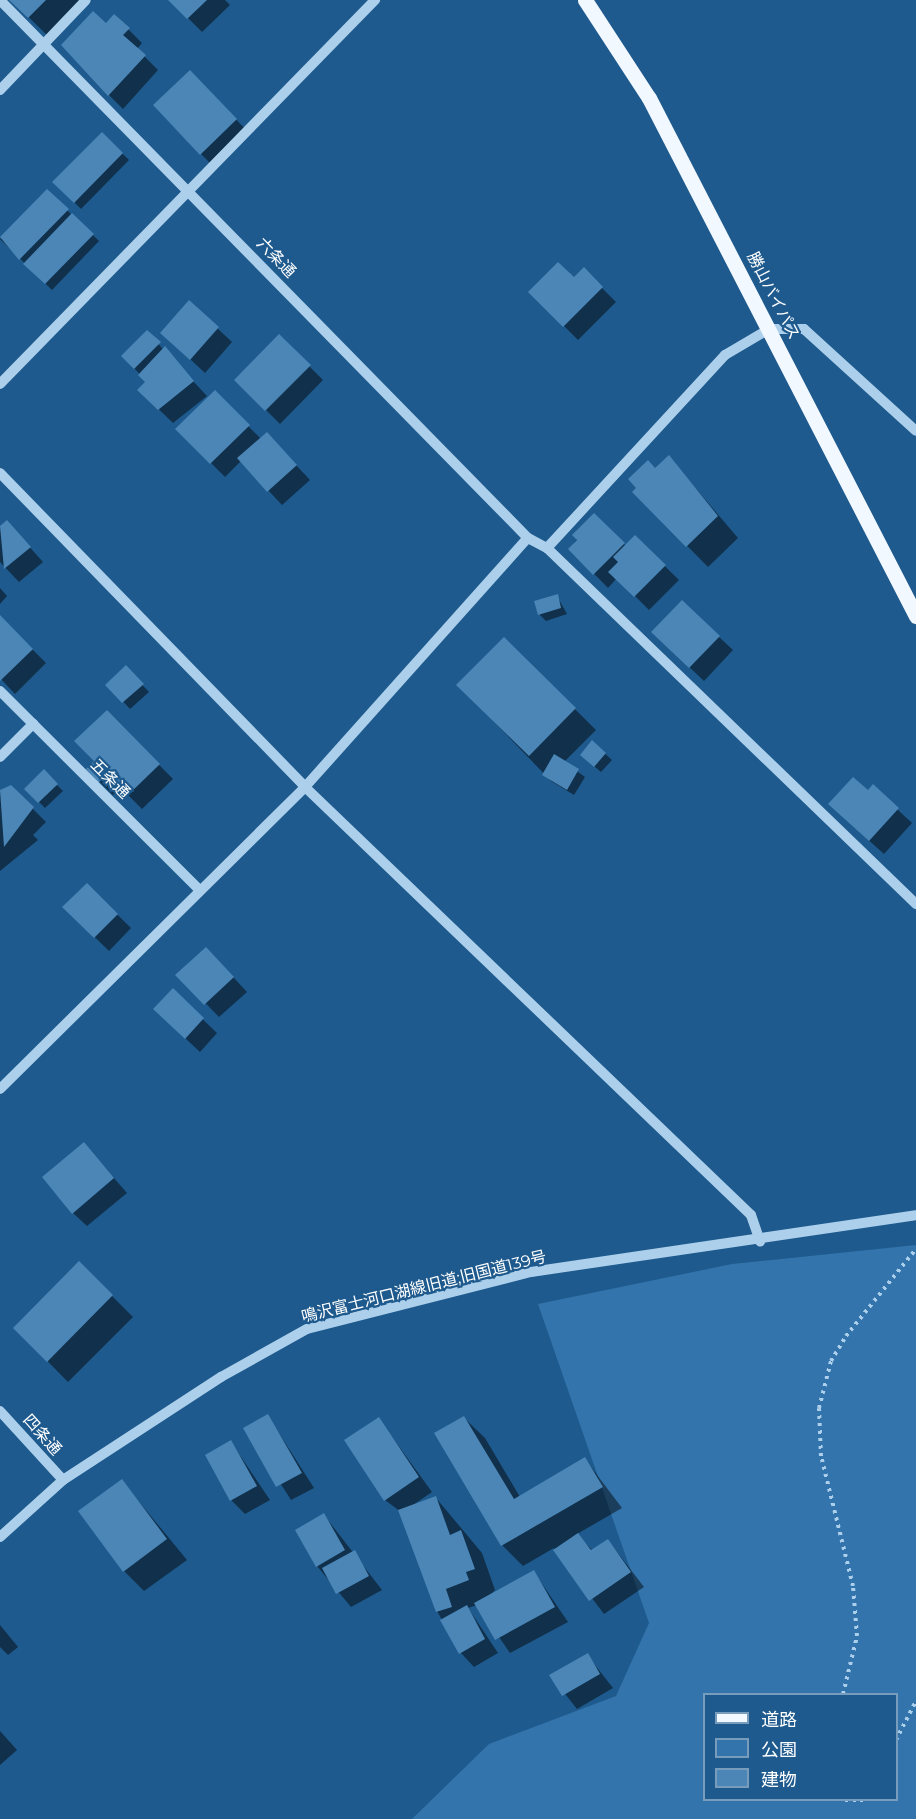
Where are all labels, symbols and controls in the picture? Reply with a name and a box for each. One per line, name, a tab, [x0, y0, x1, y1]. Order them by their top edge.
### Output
street label: 六条通	[252, 234, 300, 282]
street label: 勝山バイパス	[743, 249, 803, 343]
street label: 五条通	[86, 755, 134, 803]
street label: 鳴沢富士河口湖線旧道;旧国道139号	[299, 1247, 549, 1327]
street label: 四条通	[19, 1411, 65, 1459]
legend	[703, 1693, 898, 1801]
text: 道路	[761, 1709, 797, 1731]
text: 公園	[761, 1739, 797, 1761]
text: 建物	[761, 1769, 797, 1791]

